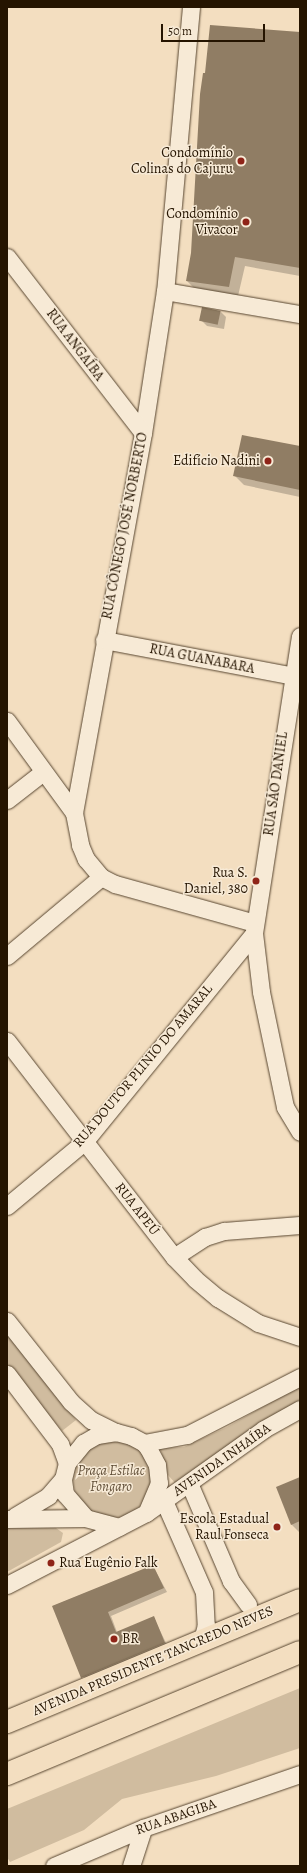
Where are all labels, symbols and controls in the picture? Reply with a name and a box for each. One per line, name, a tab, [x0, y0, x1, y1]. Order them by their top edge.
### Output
scale bar	[163, 16, 267, 42]
text: 50 m	[168, 23, 192, 39]
place label: Condomínio Colinas do Cajuru	[131, 145, 233, 178]
marker: Condomínio Colinas do Cajuru	[236, 156, 246, 166]
place label: Condomínio Vivacor	[166, 206, 238, 238]
marker: Condomínio Vivacor	[241, 217, 251, 227]
street label: RUA ANGAÍBA	[42, 306, 108, 384]
street label: RUA CÔNEGO JOSÉ NORBERTO	[99, 431, 151, 621]
place label: Edifício Nadini	[173, 453, 260, 469]
marker: Edifício Nadini	[263, 456, 273, 466]
street label: RUA GUANABARA	[148, 641, 256, 677]
street label: RUA SÃO DANIEL	[260, 731, 292, 837]
place label: Rua S. Daniel, 380	[183, 865, 248, 898]
marker: Rua S. Daniel, 380	[251, 876, 261, 886]
street label: RUA DOUTOR PLINIO DO AMARAL	[70, 981, 216, 1151]
street label: RUA APEÚ	[111, 1179, 163, 1239]
street label: AVENIDA INHAÍBA	[170, 1420, 274, 1500]
park label: Praça Estilac Fongaro	[78, 1463, 144, 1496]
place label: Escola Estadual Raul Fonseca	[180, 1511, 269, 1544]
marker: Escola Estadual Raul Fonseca	[272, 1522, 282, 1532]
place label: Rua Eugênio Falk	[59, 1555, 158, 1571]
marker: Rua Eugênio Falk	[46, 1558, 56, 1568]
street label: AVENIDA PRESIDENTE TANCREDO NEVES	[30, 1603, 276, 1719]
place label: BR	[122, 1631, 139, 1647]
marker: BR	[109, 1634, 119, 1644]
street label: RUA ABAGIBA	[134, 1795, 218, 1839]

